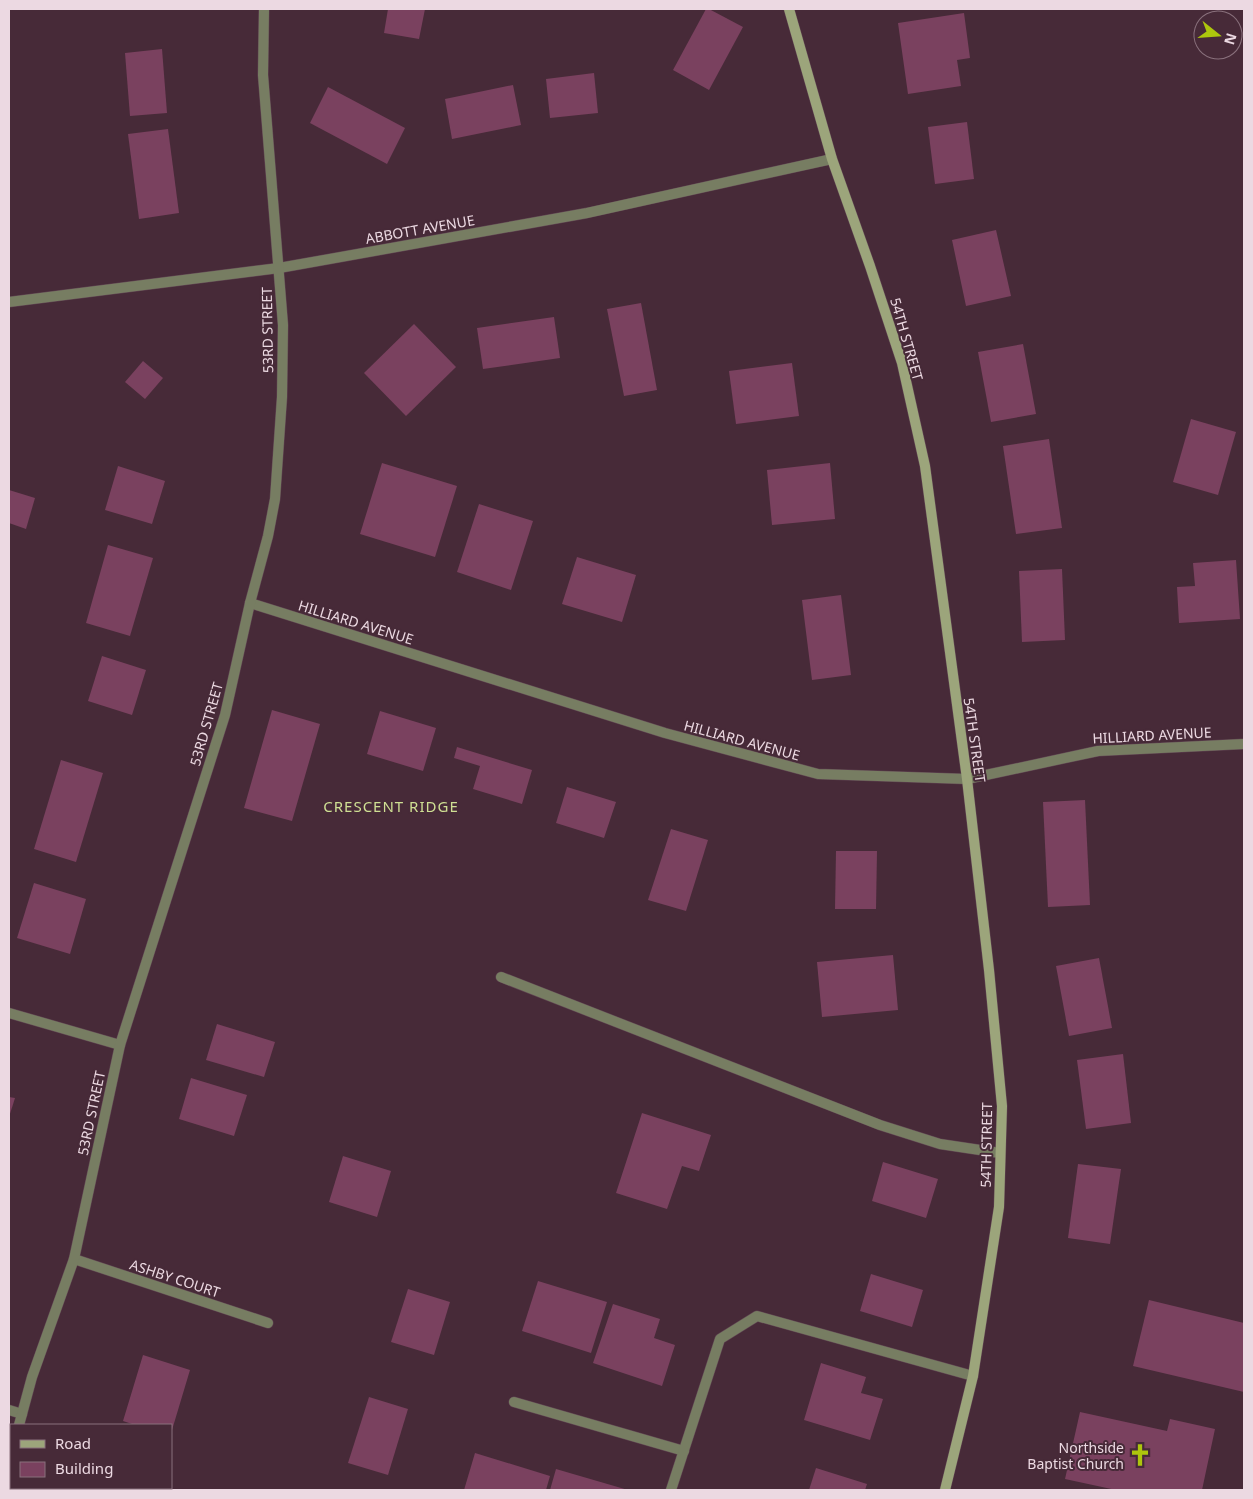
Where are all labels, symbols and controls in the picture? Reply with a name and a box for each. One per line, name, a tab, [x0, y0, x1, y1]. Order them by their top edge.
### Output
north arrow	[1193, 10, 1243, 60]
text: N	[1220, 31, 1242, 47]
street label: ABBOTT AVENUE	[364, 210, 476, 248]
street label: 53RD STREET	[257, 287, 277, 373]
street label: 54TH STREET	[886, 295, 928, 383]
street label: HILLIARD AVENUE	[296, 595, 416, 649]
street label: 53RD STREET	[185, 680, 227, 768]
street label: 54TH STREET	[960, 696, 990, 784]
street label: HILLIARD AVENUE	[682, 715, 802, 765]
street label: HILLIARD AVENUE	[1092, 722, 1212, 748]
district label: CRESCENT RIDGE	[323, 796, 459, 816]
street label: 53RD STREET	[73, 1069, 109, 1157]
street label: 54TH STREET	[976, 1102, 996, 1188]
street label: ASHBY COURT	[127, 1254, 223, 1302]
legend	[10, 1424, 172, 1489]
text: Road	[55, 1433, 91, 1453]
place label: Northside Baptist Church	[1027, 1438, 1124, 1473]
church icon: Northside Baptist Church	[1127, 1442, 1153, 1468]
text: Building	[55, 1458, 113, 1478]

